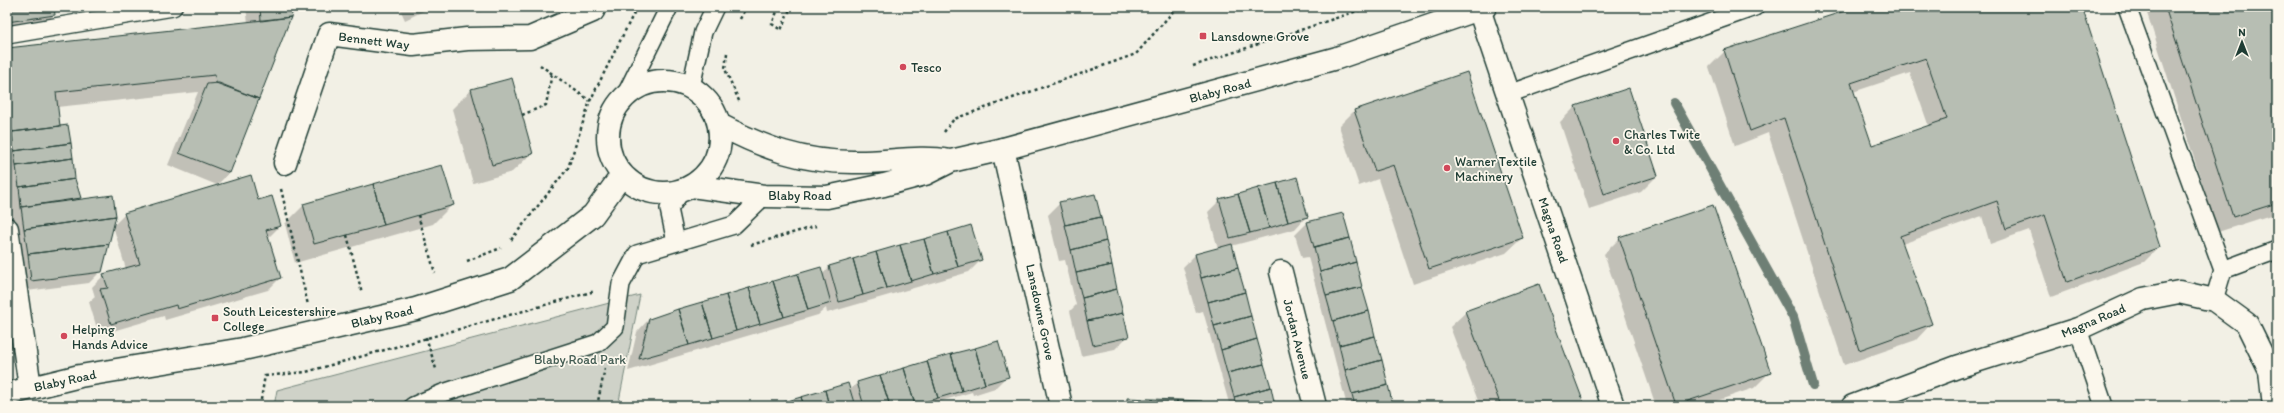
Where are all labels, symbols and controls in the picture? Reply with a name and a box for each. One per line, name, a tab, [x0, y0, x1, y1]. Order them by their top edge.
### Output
north arrow	[2222, 22, 2262, 62]
text: N	[2238, 26, 2246, 39]
street label: Bennett Way	[338, 29, 410, 52]
place label: Lansdowne Grove	[1211, 29, 1309, 44]
marker: Lansdowne Grove	[1198, 31, 1208, 41]
place label: Tesco	[911, 60, 942, 75]
marker: Tesco	[898, 62, 908, 72]
street label: Blaby Road	[1188, 75, 1253, 106]
place label: Charles Twite & Co. Ltd	[1624, 127, 1700, 157]
marker: Charles Twite & Co. Ltd	[1611, 136, 1621, 146]
place label: Warner Textile Machinery	[1455, 154, 1537, 184]
marker: Warner Textile Machinery	[1442, 163, 1452, 173]
street label: Blaby Road	[768, 188, 832, 203]
street label: Magna Road	[1535, 195, 1572, 265]
street label: Lansdowne Grove	[1023, 263, 1058, 362]
street label: Jordan Avenue	[1280, 297, 1315, 381]
street label: Magna Road	[2059, 300, 2128, 341]
street label: Blaby Road	[350, 302, 415, 331]
place label: South Leicestershire College	[223, 304, 336, 334]
marker: South Leicestershire College	[210, 313, 220, 323]
place label: Helping Hands Advice	[72, 322, 148, 352]
marker: Helping Hands Advice	[59, 331, 69, 341]
park label: Blaby Road Park	[534, 352, 626, 367]
street label: Blaby Road	[33, 367, 98, 394]

